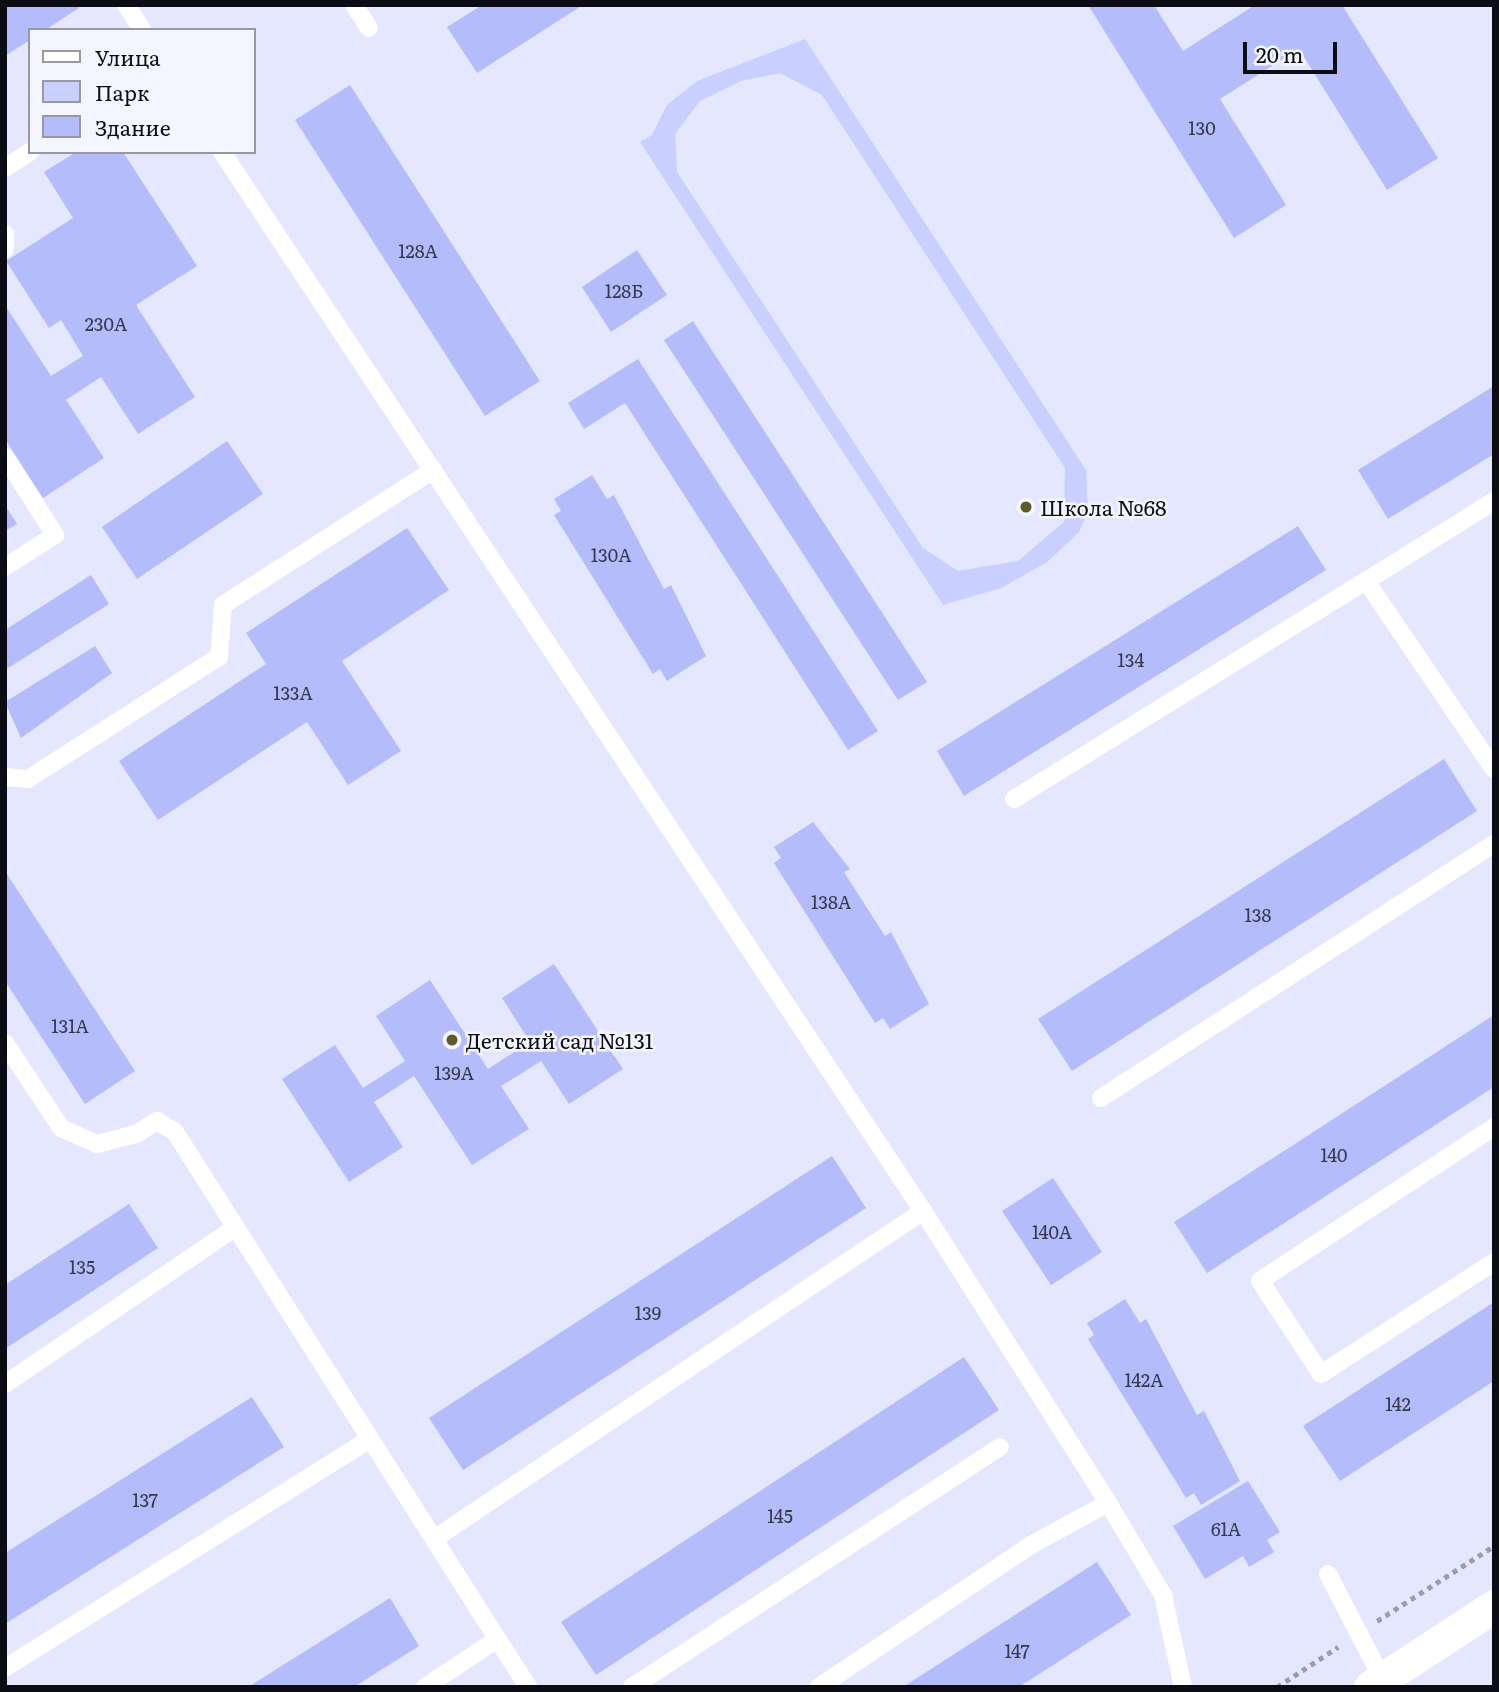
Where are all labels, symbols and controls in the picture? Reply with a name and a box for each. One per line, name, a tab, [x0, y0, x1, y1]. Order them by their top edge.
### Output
legend	[28, 28, 256, 154]
scale bar	[1247, 28, 1342, 72]
text: 20 m	[1256, 38, 1303, 69]
text: Улица	[95, 41, 160, 72]
text: Парк	[95, 76, 149, 107]
text: Здание	[95, 111, 171, 142]
house number: 130	[1188, 117, 1216, 139]
house number: 128А	[398, 240, 438, 262]
house number: 128Б	[605, 280, 643, 302]
house number: 230А	[85, 313, 127, 335]
place label: Школа №68	[1040, 494, 1167, 520]
marker: Школа №68	[1018, 499, 1034, 515]
house number: 130А	[591, 544, 631, 566]
house number: 134	[1118, 649, 1144, 671]
house number: 133А	[273, 682, 313, 704]
house number: 138А	[811, 891, 851, 913]
house number: 138	[1245, 904, 1271, 926]
house number: 131А	[51, 1015, 89, 1037]
place label: Детский сад №131	[466, 1027, 653, 1053]
marker: Детский сад №131	[444, 1032, 460, 1048]
house number: 139А	[434, 1062, 474, 1084]
house number: 140	[1321, 1144, 1347, 1166]
house number: 140А	[1032, 1221, 1072, 1243]
house number: 135	[69, 1256, 95, 1278]
house number: 139	[635, 1302, 661, 1324]
house number: 142А	[1125, 1369, 1163, 1391]
house number: 142	[1385, 1393, 1411, 1415]
house number: 137	[132, 1489, 158, 1511]
house number: 145	[767, 1505, 793, 1527]
house number: 61А	[1211, 1518, 1241, 1540]
house number: 147	[1004, 1640, 1030, 1662]

